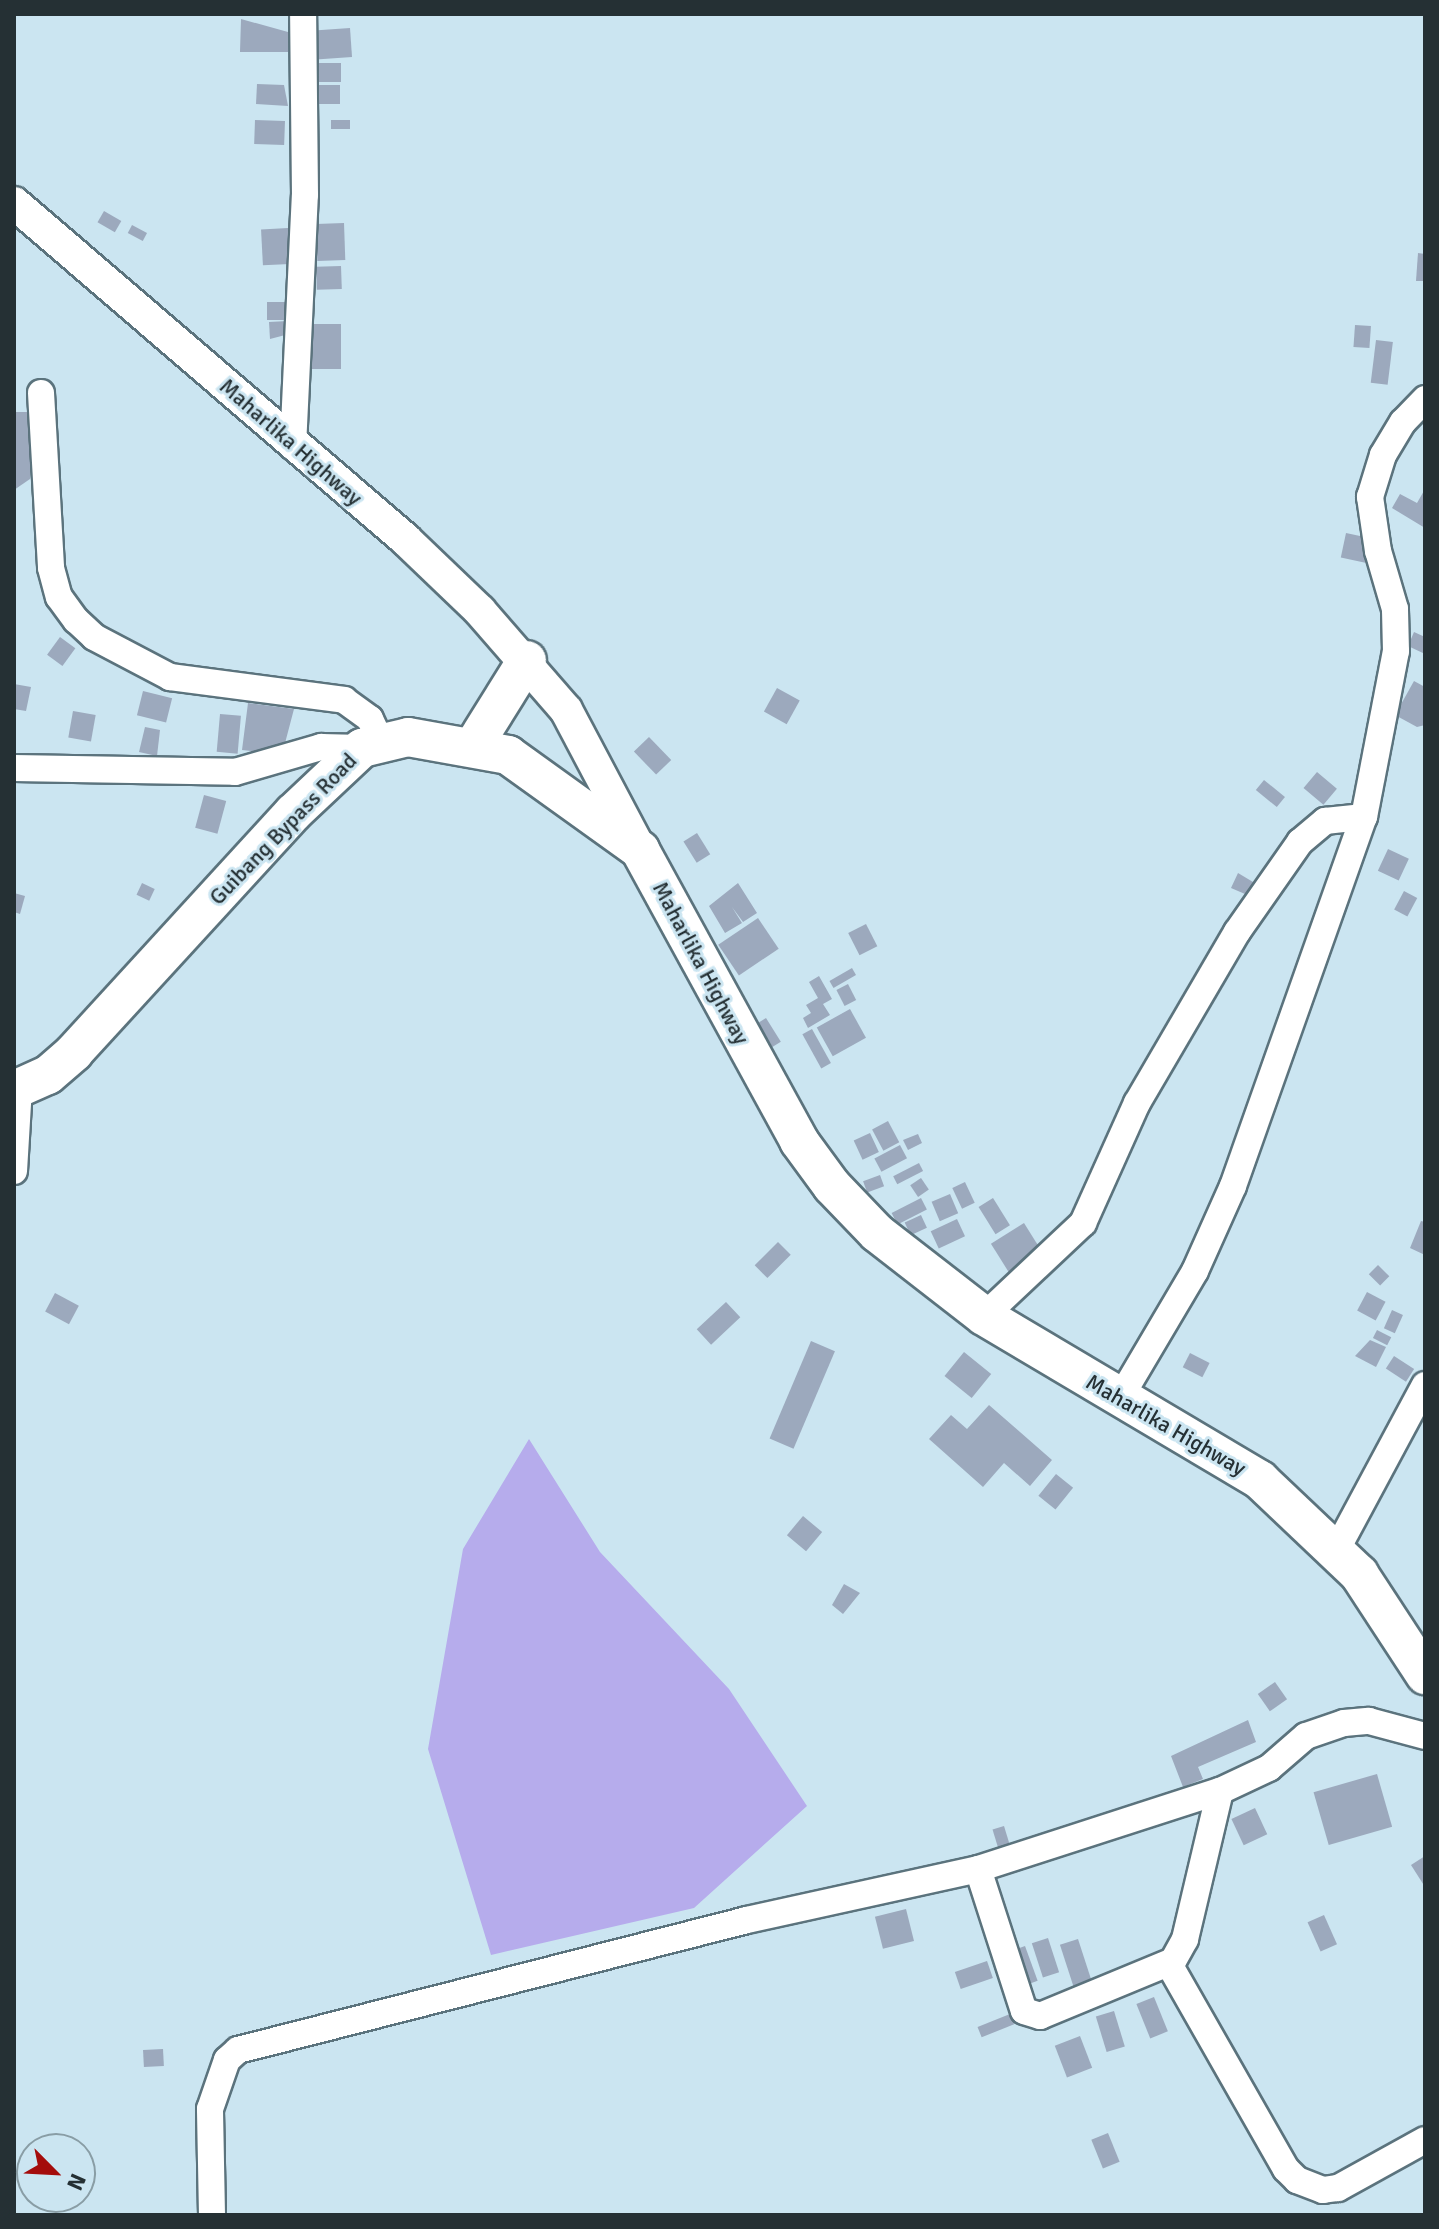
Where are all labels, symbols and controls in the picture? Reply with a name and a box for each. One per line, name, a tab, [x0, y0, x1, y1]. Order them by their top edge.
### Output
street label: Maharlika Highway	[214, 373, 368, 511]
street label: Guibang Bypass Road	[204, 748, 362, 910]
street label: Maharlika Highway	[647, 877, 755, 1049]
street label: Maharlika Highway	[1081, 1368, 1251, 1482]
north arrow	[16, 2133, 96, 2213]
text: N	[61, 2170, 92, 2195]

